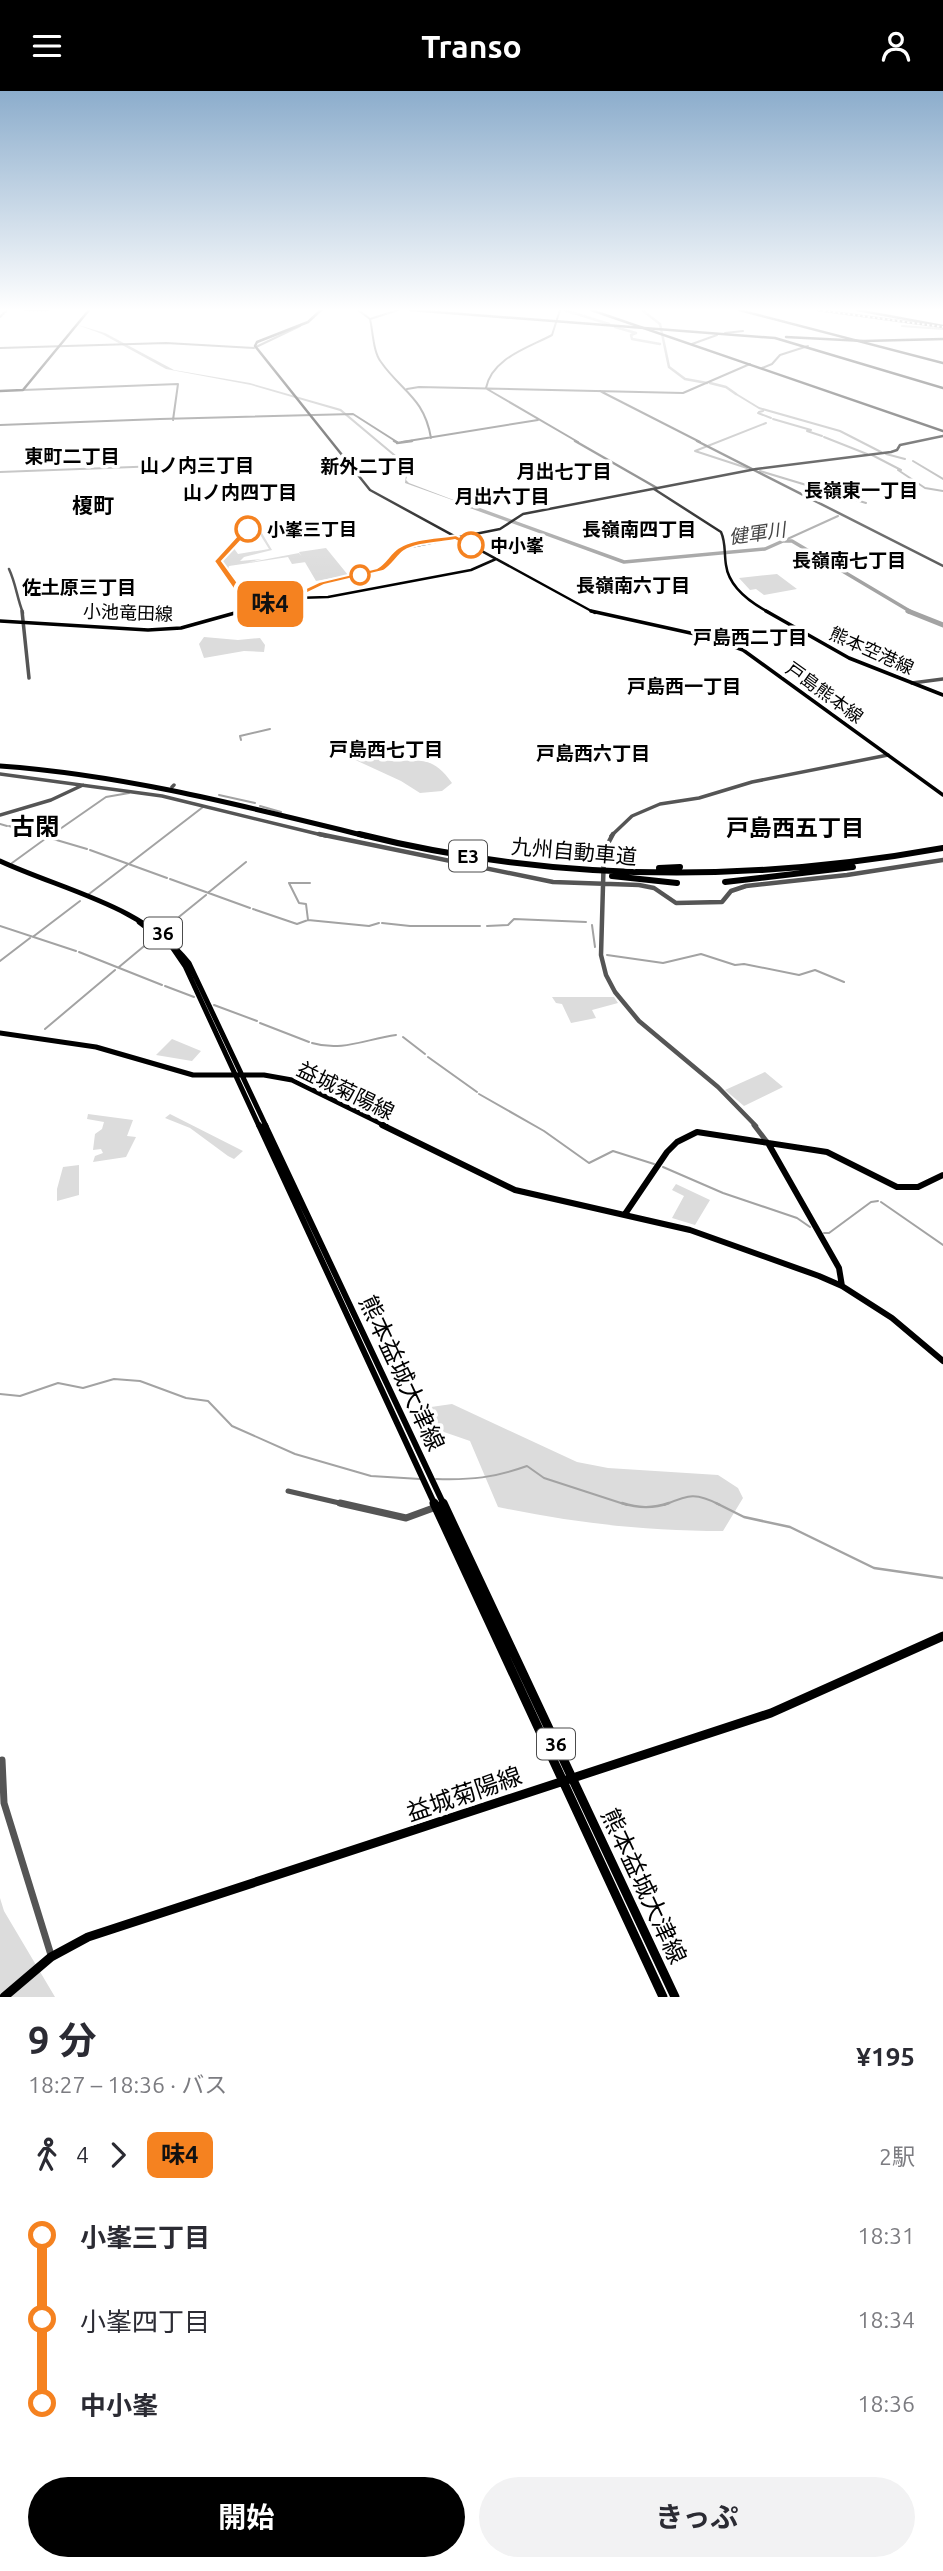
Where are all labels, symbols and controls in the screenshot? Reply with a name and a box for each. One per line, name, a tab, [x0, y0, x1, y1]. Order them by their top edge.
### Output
icon: menu	[28, 27, 66, 65]
icon: person	[877, 27, 915, 65]
text: Transo	[421, 28, 522, 64]
district label: 東町二丁目	[24, 445, 120, 467]
district label: 山ノ内三丁目	[140, 454, 254, 476]
district label: 新外二丁目	[320, 455, 416, 477]
district label: 月出七丁目	[516, 460, 612, 482]
district label: 長嶺東一丁目	[804, 479, 918, 501]
district label: 山ノ内四丁目	[183, 481, 297, 503]
district label: 月出六丁目	[454, 485, 550, 507]
district label: 榎町	[72, 493, 114, 517]
marker: 小峯三丁目	[235, 516, 261, 542]
district label: 長嶺南四丁目	[582, 518, 696, 540]
water label: 健軍川	[727, 518, 789, 548]
place label: 小峯三丁目	[267, 519, 357, 539]
marker: 中小峯	[458, 532, 484, 558]
place label: 中小峯	[490, 535, 544, 555]
district label: 長嶺南七丁目	[792, 549, 906, 571]
unlabelled marker	[350, 565, 370, 585]
district label: 長嶺南六丁目	[576, 574, 690, 596]
district label: 佐土原三丁目	[22, 576, 136, 598]
line badge: 味4	[238, 581, 302, 627]
text: 味4	[251, 590, 289, 617]
street label: 小池竜田線	[83, 600, 173, 624]
street label: 熊本空港線	[827, 623, 917, 677]
district label: 戸島西二丁目	[693, 626, 807, 648]
street label: 戸島熊本線	[783, 657, 867, 727]
district label: 戸島西一丁目	[627, 675, 741, 697]
district label: 戸島西七丁目	[329, 738, 443, 760]
district label: 戸島西六丁目	[536, 742, 650, 764]
district label: 古閑	[11, 813, 59, 840]
district label: 戸島西五丁目	[726, 815, 864, 840]
street label: 九州自動車道	[510, 834, 638, 868]
road number: E3	[449, 841, 487, 871]
road number: 36	[144, 918, 182, 949]
street label: 益城菊陽線	[294, 1056, 398, 1124]
street label: 熊本益城大津線	[354, 1291, 450, 1455]
road number: 36	[537, 1729, 575, 1759]
street label: 益城菊陽線	[403, 1762, 525, 1826]
street label: 熊本益城大津線	[596, 1804, 692, 1968]
text: 9 分	[28, 2019, 96, 2061]
text: ¥195	[856, 2042, 915, 2071]
text: 18:27 – 18:36 · バス	[28, 2072, 227, 2097]
icon: walk	[28, 2136, 66, 2174]
icon: forward	[99, 2136, 137, 2174]
text: 味4	[161, 2141, 199, 2168]
text: 4	[76, 2142, 89, 2167]
text: 2駅	[879, 2144, 915, 2169]
text: 小峯三丁目	[80, 2223, 210, 2252]
text: 18:31	[857, 2223, 915, 2248]
text: 小峯四丁目	[80, 2307, 210, 2336]
text: 18:34	[857, 2307, 915, 2332]
text: 中小峯	[80, 2391, 158, 2420]
text: 18:36	[857, 2391, 915, 2416]
button: 開始	[28, 2477, 465, 2557]
button: きっぷ	[479, 2477, 915, 2557]

